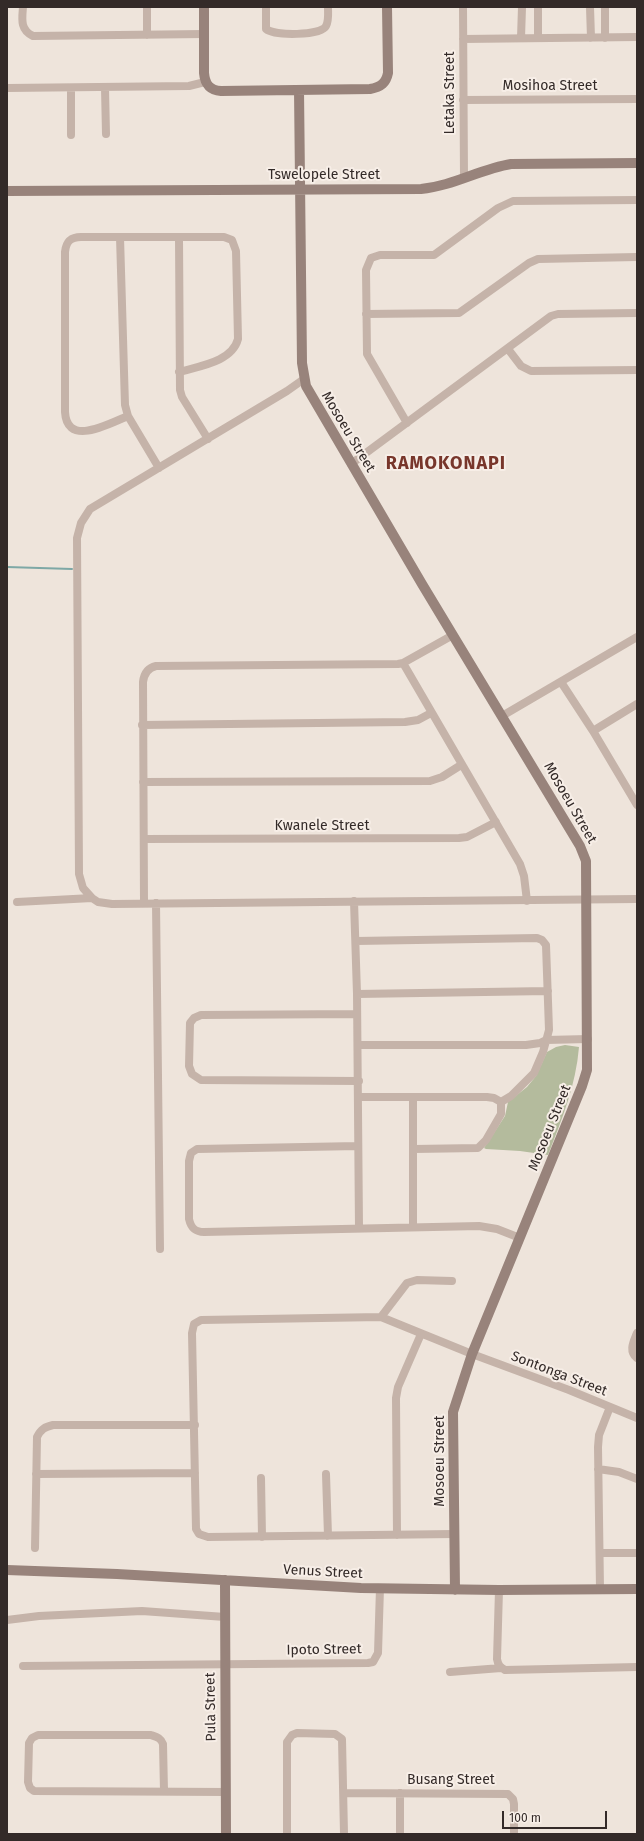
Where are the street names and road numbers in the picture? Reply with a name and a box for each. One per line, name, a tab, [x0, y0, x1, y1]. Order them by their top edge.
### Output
street label: Letaka Street	[442, 51, 458, 135]
street label: Mosihoa Street	[502, 78, 598, 94]
street label: Tswelopele Street	[268, 167, 380, 183]
street label: Mosoeu Street	[317, 389, 379, 475]
street label: Mosoeu Street	[540, 759, 600, 847]
street label: Kwanele Street	[275, 818, 369, 834]
street label: Mosoeu Street	[525, 1083, 575, 1173]
street label: Sontonga Street	[509, 1348, 609, 1400]
street label: Mosoeu Street	[432, 1415, 448, 1507]
street label: Venus Street	[283, 1562, 363, 1582]
street label: Ipoto Street	[286, 1641, 362, 1659]
street label: Pula Street	[202, 1672, 220, 1742]
street label: Busang Street	[407, 1772, 495, 1788]

